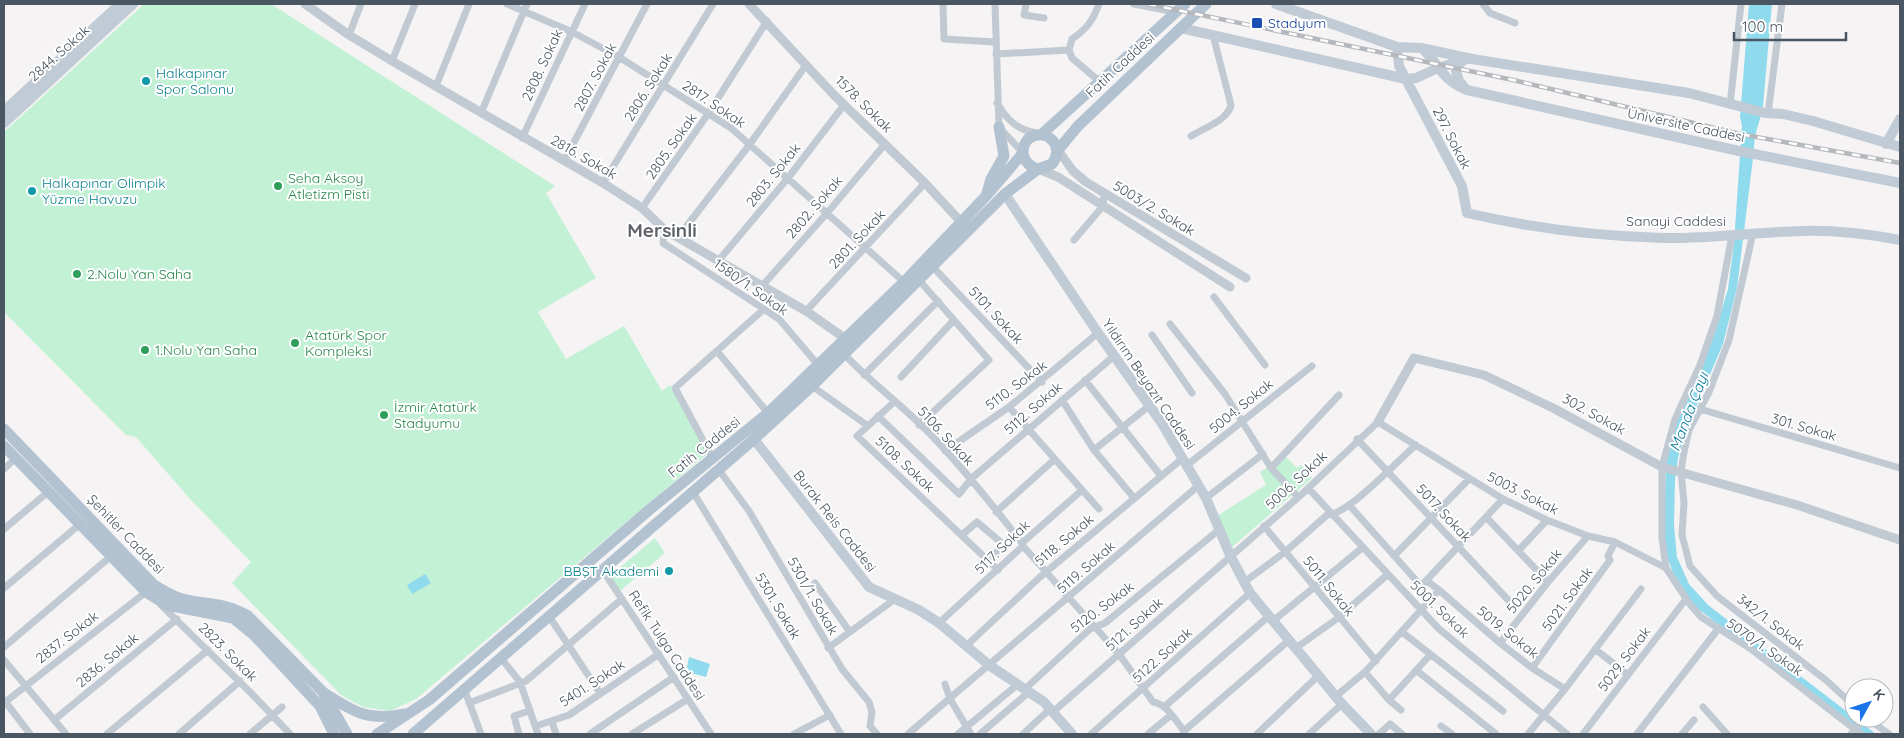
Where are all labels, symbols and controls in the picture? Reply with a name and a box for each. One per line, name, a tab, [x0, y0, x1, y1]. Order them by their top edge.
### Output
scale bar	[1734, 10, 1846, 42]
place label: Stadyum	[1268, 14, 1326, 32]
marker: Stadyum	[1250, 16, 1264, 30]
text: 100 m	[1742, 17, 1783, 36]
street label: 2844. Sokak	[25, 21, 93, 85]
street label: 2808. Sokak	[518, 26, 566, 104]
street label: Fatih Caddesi	[1082, 29, 1158, 101]
street label: 2807. Sokak	[569, 40, 621, 114]
street label: 2806. Sokak	[620, 49, 676, 125]
place label: Halkapınar Spor Salonu	[156, 64, 234, 98]
street label: 1578. Sokak	[832, 72, 896, 136]
marker: Halkapınar Spor Salonu	[140, 75, 152, 87]
street label: 2817. Sokak	[679, 76, 749, 132]
street label: 297. Sokak	[1429, 104, 1475, 172]
street label: Üniversite Caddesi	[1626, 104, 1746, 146]
street label: 2805. Sokak	[642, 109, 700, 183]
street label: 2816. Sokak	[547, 131, 621, 183]
street label: 2803. Sokak	[742, 139, 804, 211]
place label: Seha Aksoy Atletizm Pisti	[288, 169, 369, 203]
street label: 2802. Sokak	[782, 172, 846, 242]
place label: Halkapınar Olimpik Yüzme Havuzu	[42, 174, 166, 208]
street label: 5003/2. Sokak	[1110, 176, 1198, 240]
marker: Seha Aksoy Atletizm Pisti	[272, 180, 284, 192]
marker: Halkapınar Olimpik Yüzme Havuzu	[26, 185, 38, 197]
street label: 2801. Sokak	[825, 205, 889, 273]
street label: Sanayi Caddesi	[1626, 212, 1726, 230]
district label: Mersinli	[627, 218, 697, 242]
street label: 1580/1. Sokak	[710, 255, 792, 319]
place label: 2.Nolu Yan Saha	[87, 265, 191, 283]
marker: 2.Nolu Yan Saha	[71, 268, 83, 280]
street label: 5101. Sokak	[965, 282, 1027, 348]
street label: Yıldırım Beyazıt Caddesi	[1098, 315, 1200, 453]
place label: Atatürk Spor Kompleksi	[305, 326, 387, 360]
marker: Atatürk Spor Kompleksi	[289, 337, 301, 349]
place label: 1.Nolu Yan Saha	[155, 341, 257, 359]
marker: 1.Nolu Yan Saha	[139, 344, 151, 356]
street label: 5110. Sokak	[982, 356, 1050, 414]
water label: Manda Çayı	[1665, 369, 1713, 454]
street label: 5004. Sokak	[1205, 375, 1277, 437]
street label: 5112. Sokak	[1000, 378, 1066, 438]
street label: 302. Sokak	[1559, 389, 1629, 439]
place label: İzmir Atatürk Stadyumu	[394, 398, 477, 432]
street label: 5106. Sokak	[914, 403, 978, 469]
marker: İzmir Atatürk Stadyumu	[378, 409, 390, 421]
street label: 301. Sokak	[1769, 409, 1839, 445]
street label: Fatih Caddesi	[664, 412, 744, 482]
street label: 5108. Sokak	[872, 432, 938, 496]
street label: 5006. Sokak	[1261, 447, 1331, 513]
street label: Burak Reis Caddesi	[789, 466, 881, 576]
street label: 5003. Sokak	[1484, 467, 1562, 519]
street label: 5017. Sokak	[1412, 480, 1476, 546]
street label: Şehitler Caddesi	[83, 490, 169, 578]
street label: 5118. Sokak	[1031, 510, 1097, 570]
street label: 5117. Sokak	[970, 516, 1034, 578]
street label: 5119. Sokak	[1053, 537, 1119, 597]
street label: 5020. Sokak	[1502, 545, 1566, 617]
street label: 5011. Sokak	[1299, 552, 1359, 620]
street label: 5301/1. Sokak	[783, 554, 843, 638]
place label: BBŞT Akademi	[563, 562, 659, 580]
street label: 5021. Sokak	[1538, 563, 1596, 635]
marker: BBŞT Akademi	[663, 565, 675, 577]
street label: 5301. Sokak	[751, 569, 805, 643]
street label: 5001. Sokak	[1407, 576, 1473, 642]
street label: 5120. Sokak	[1067, 577, 1137, 637]
street label: Refik Tulga Caddesi	[625, 587, 709, 703]
street label: 342/1. Sokak	[1734, 590, 1808, 654]
street label: 5121. Sokak	[1101, 593, 1167, 655]
street label: 5019. Sokak	[1473, 602, 1543, 662]
street label: 2837. Sokak	[32, 607, 102, 667]
street label: 5070/1. Sokak	[1723, 614, 1807, 680]
street label: 2823. Sokak	[195, 619, 261, 685]
street label: 5122. Sokak	[1128, 623, 1196, 687]
street label: 5029. Sokak	[1594, 623, 1654, 695]
street label: 2836. Sokak	[72, 629, 142, 691]
street label: 5401. Sokak	[556, 655, 628, 711]
north arrow	[1844, 678, 1894, 728]
text: K	[1869, 685, 1889, 704]

